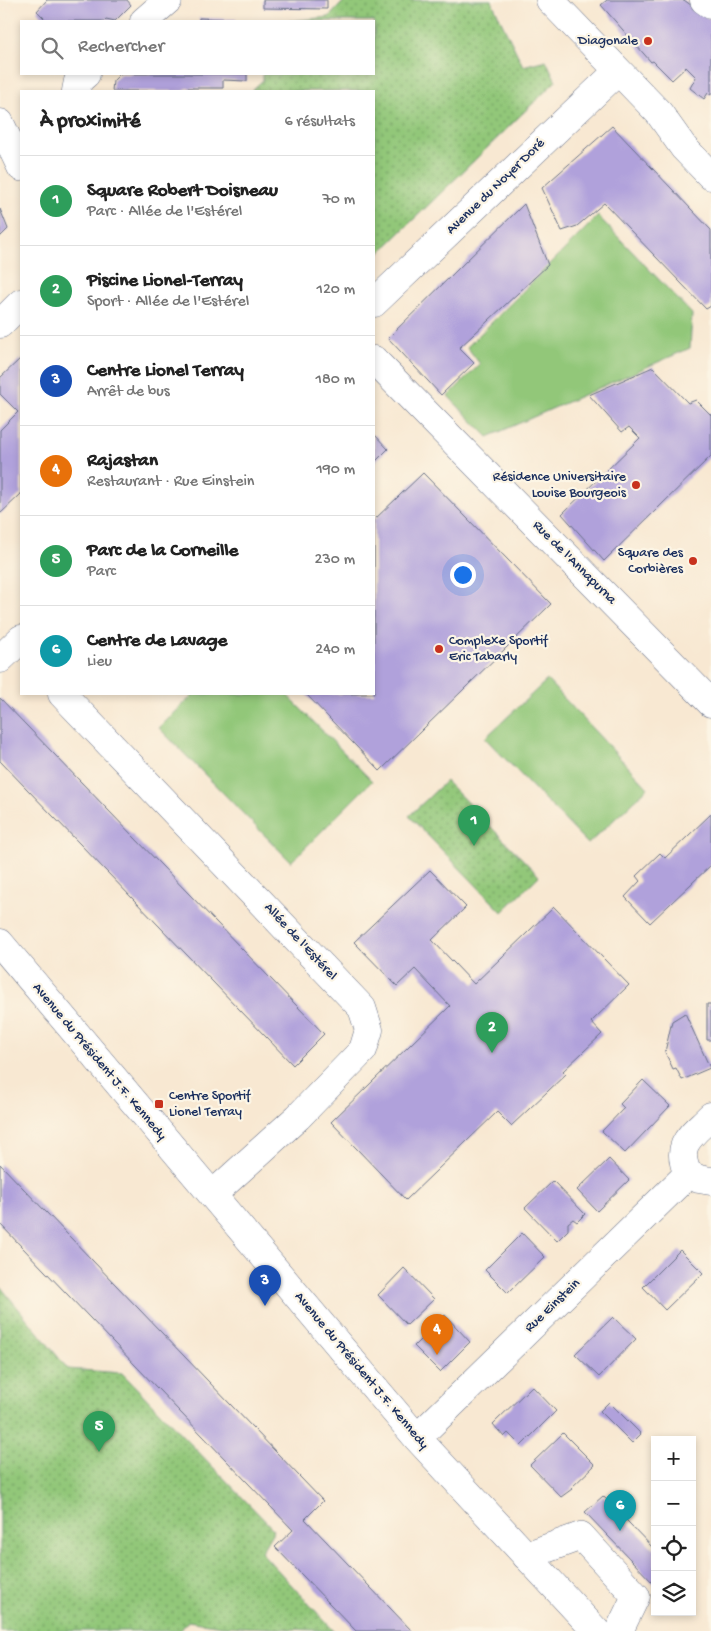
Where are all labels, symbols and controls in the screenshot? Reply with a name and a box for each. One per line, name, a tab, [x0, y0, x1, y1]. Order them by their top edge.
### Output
search box	[20, 20, 375, 75]
place label: Diagonale	[577, 33, 639, 50]
icon: search	[38, 34, 66, 62]
marker: Diagonale	[642, 35, 654, 47]
text: Rechercher	[78, 36, 164, 59]
text: À proximité	[40, 110, 141, 135]
text: 6 résultats	[284, 113, 355, 132]
street label: Avenue du Noyer Doré	[443, 135, 550, 239]
text: Square Robert Doisneau	[87, 180, 278, 203]
text: 1	[53, 191, 59, 210]
text: 70 m	[322, 191, 355, 210]
text: Parc · Allée de l'Estérel	[87, 203, 242, 222]
text: Piscine Lionel-Terray	[87, 270, 243, 293]
text: 2	[52, 281, 60, 300]
text: 120 m	[316, 281, 355, 300]
text: Sport · Allée de l'Estérel	[87, 293, 249, 312]
text: Centre Lionel Terray	[87, 360, 244, 383]
text: 3	[52, 371, 60, 390]
text: 180 m	[316, 371, 355, 390]
text: Arrêt de bus	[87, 383, 170, 402]
text: Rajastan	[87, 450, 158, 473]
text: 4	[52, 461, 60, 480]
text: 190 m	[316, 461, 355, 480]
place label: Résidence Universitaire Louise Bourgeois	[493, 469, 627, 502]
text: Restaurant · Rue Einstein	[87, 473, 254, 492]
marker: Résidence Universitaire Louise Bourgeois	[630, 479, 642, 491]
street label: Rue de l'Annapurna	[528, 517, 620, 609]
text: Parc de la Corneille	[87, 540, 238, 563]
place label: Square des Corbières	[618, 545, 684, 578]
text: 5	[52, 551, 60, 570]
text: 230 m	[315, 551, 355, 570]
marker: Square des Corbières	[687, 555, 699, 567]
your location	[450, 562, 476, 588]
text: Parc	[87, 563, 116, 582]
text: Centre de Lavage	[87, 630, 227, 653]
place label: Complexe Sportif Eric Tabarly	[449, 633, 549, 666]
text: 6	[52, 641, 60, 660]
text: 240 m	[315, 641, 355, 660]
marker: Complexe Sportif Eric Tabarly	[433, 643, 445, 655]
text: Lieu	[87, 653, 112, 672]
pin: 1	[458, 805, 490, 846]
street label: Allée de l'Estérel	[260, 900, 340, 984]
street label: Avenue du Président J.F. Kennedy	[28, 980, 170, 1144]
pin: 2	[476, 1012, 508, 1053]
place label: Centre Sportif Lionel Terray	[169, 1088, 252, 1121]
marker: Centre Sportif Lionel Terray	[153, 1098, 165, 1110]
pin: 3	[249, 1265, 281, 1306]
street label: Rue Einstein	[522, 1275, 585, 1337]
street label: Avenue du Président J.F. Kennedy	[290, 1289, 432, 1453]
pin: 4	[421, 1314, 453, 1355]
pin: 5	[83, 1411, 115, 1452]
map controls	[651, 1436, 696, 1616]
button: +	[651, 1436, 696, 1481]
button: −	[651, 1481, 696, 1526]
pin: 6	[604, 1490, 636, 1531]
button: locate	[651, 1526, 696, 1571]
button: layers	[651, 1571, 696, 1616]

